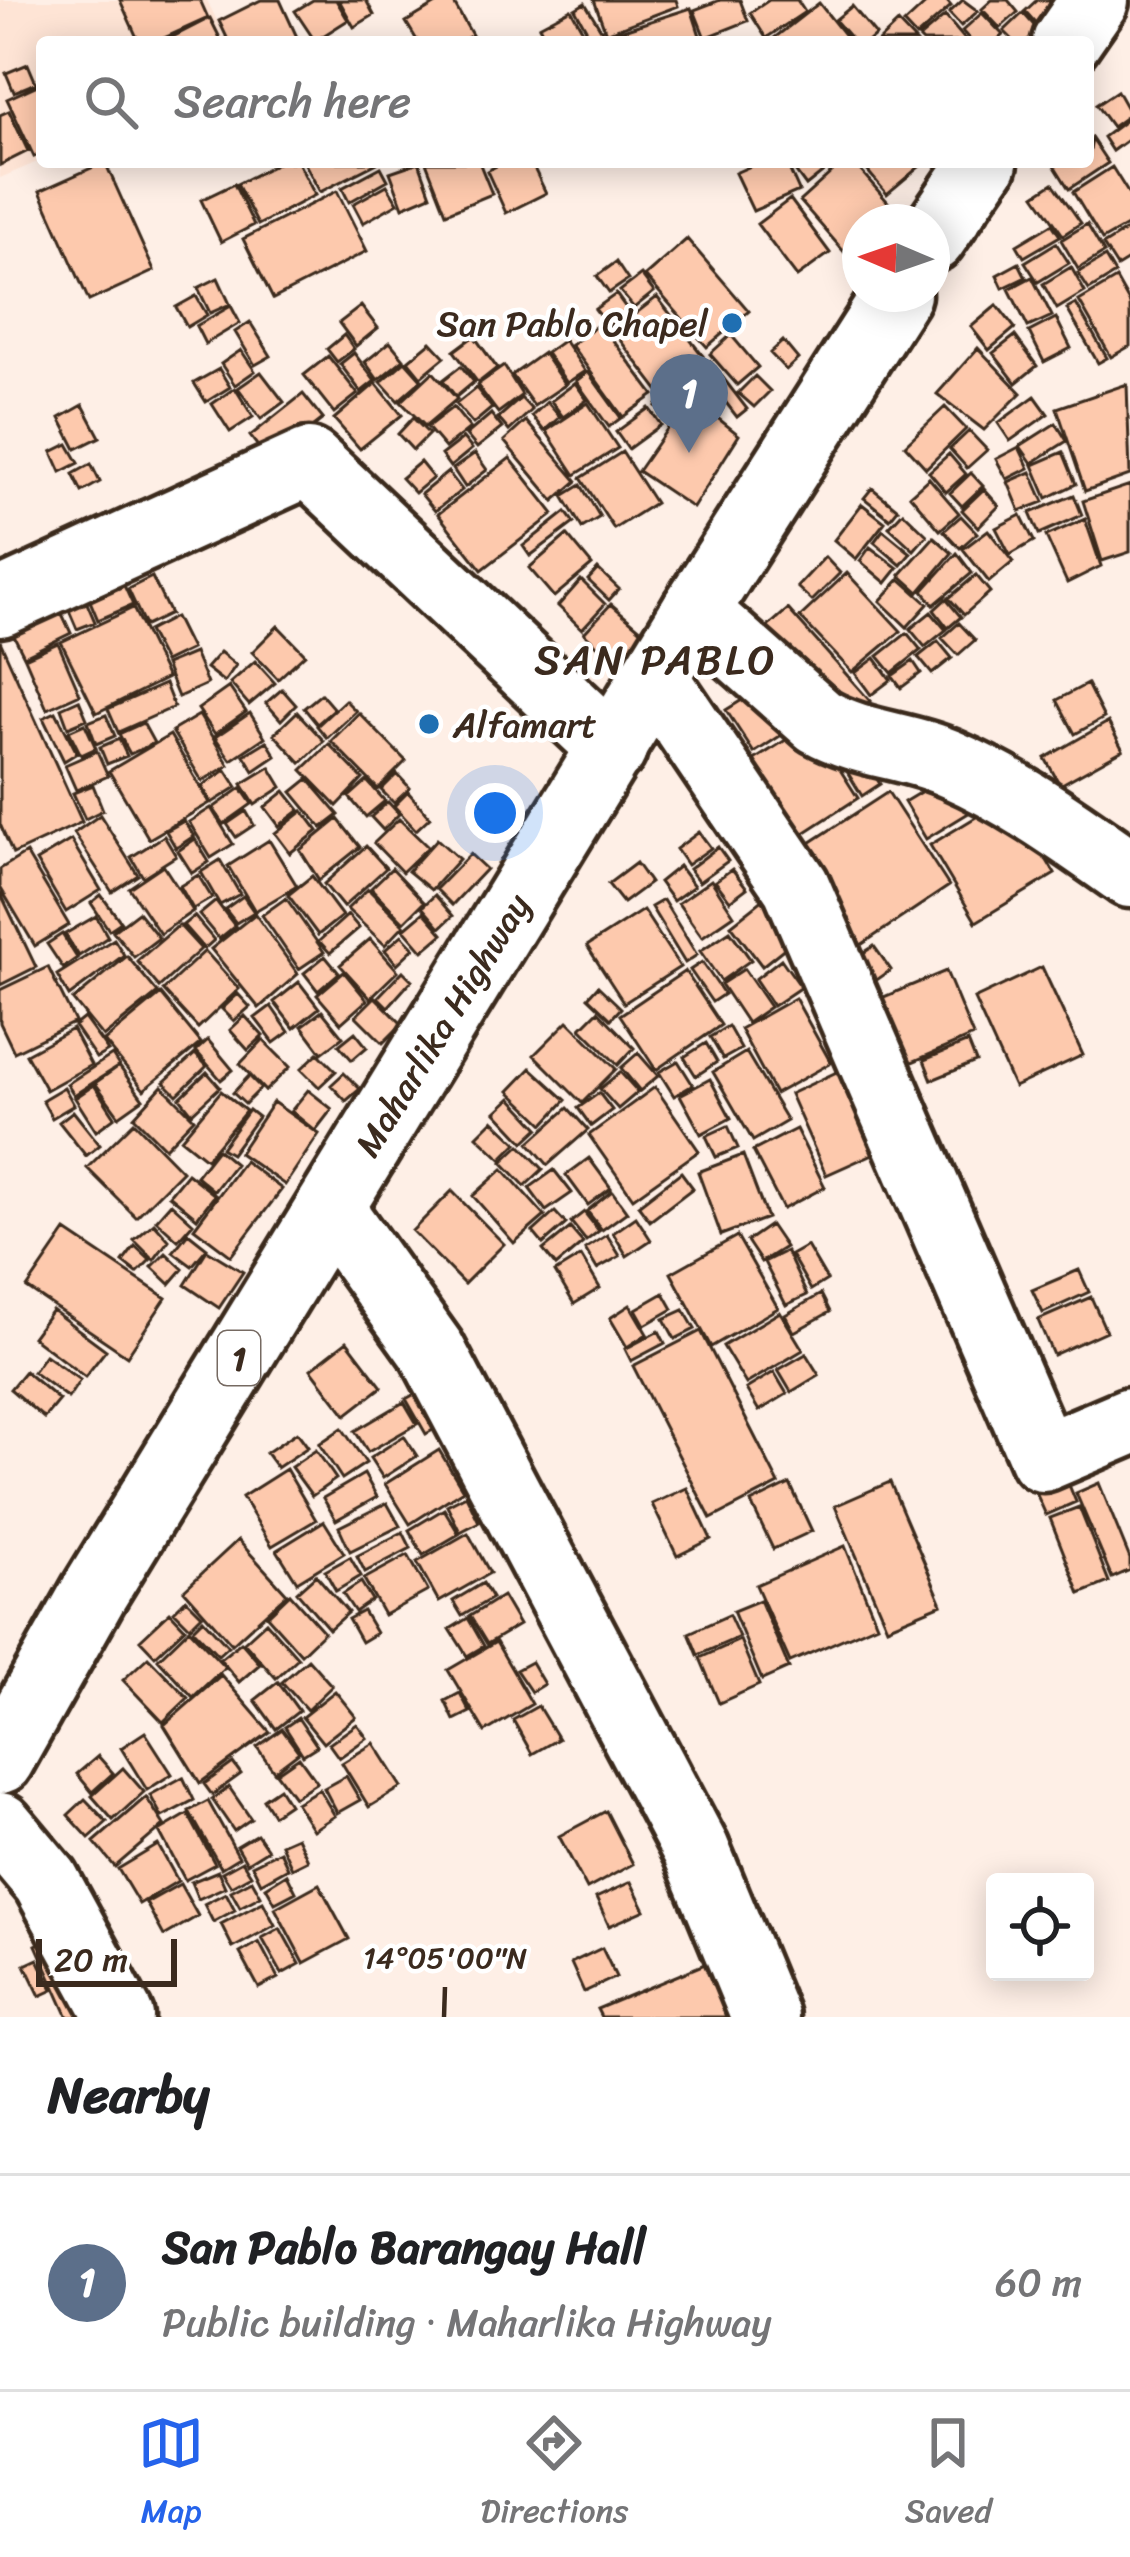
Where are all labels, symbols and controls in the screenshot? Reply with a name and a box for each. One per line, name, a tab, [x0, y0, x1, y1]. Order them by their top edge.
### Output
search box	[36, 36, 1094, 168]
text: Search here	[174, 62, 411, 142]
icon: search	[78, 69, 144, 135]
north arrow	[842, 204, 950, 312]
place label: San Pablo Chapel	[436, 292, 709, 356]
marker: San Pablo Chapel	[719, 310, 745, 336]
pin: 1	[650, 354, 728, 453]
district label: SAN PABLO	[534, 623, 778, 697]
place label: Alfamart	[452, 693, 597, 757]
marker: Alfamart	[416, 711, 442, 737]
your location	[465, 783, 525, 843]
street label: Maharlika Highway	[337, 880, 548, 1170]
road number: 1	[218, 1331, 260, 1385]
map controls	[986, 1873, 1094, 1981]
button: locate	[986, 1873, 1094, 1981]
text: 20 m	[54, 1931, 128, 1989]
text: 14°05'00"N	[363, 1931, 527, 1985]
scale bar	[36, 1933, 177, 1986]
text: Nearby	[48, 2050, 209, 2140]
text: San Pablo Barangay Hall	[162, 2208, 646, 2288]
text: 1	[79, 2248, 95, 2317]
text: 60 m	[995, 2248, 1082, 2317]
text: Public building · Maharlika Highway	[162, 2288, 771, 2357]
tab: Map	[138, 2410, 204, 2540]
tab: Directions	[481, 2410, 628, 2540]
tab: Saved	[905, 2410, 992, 2540]

